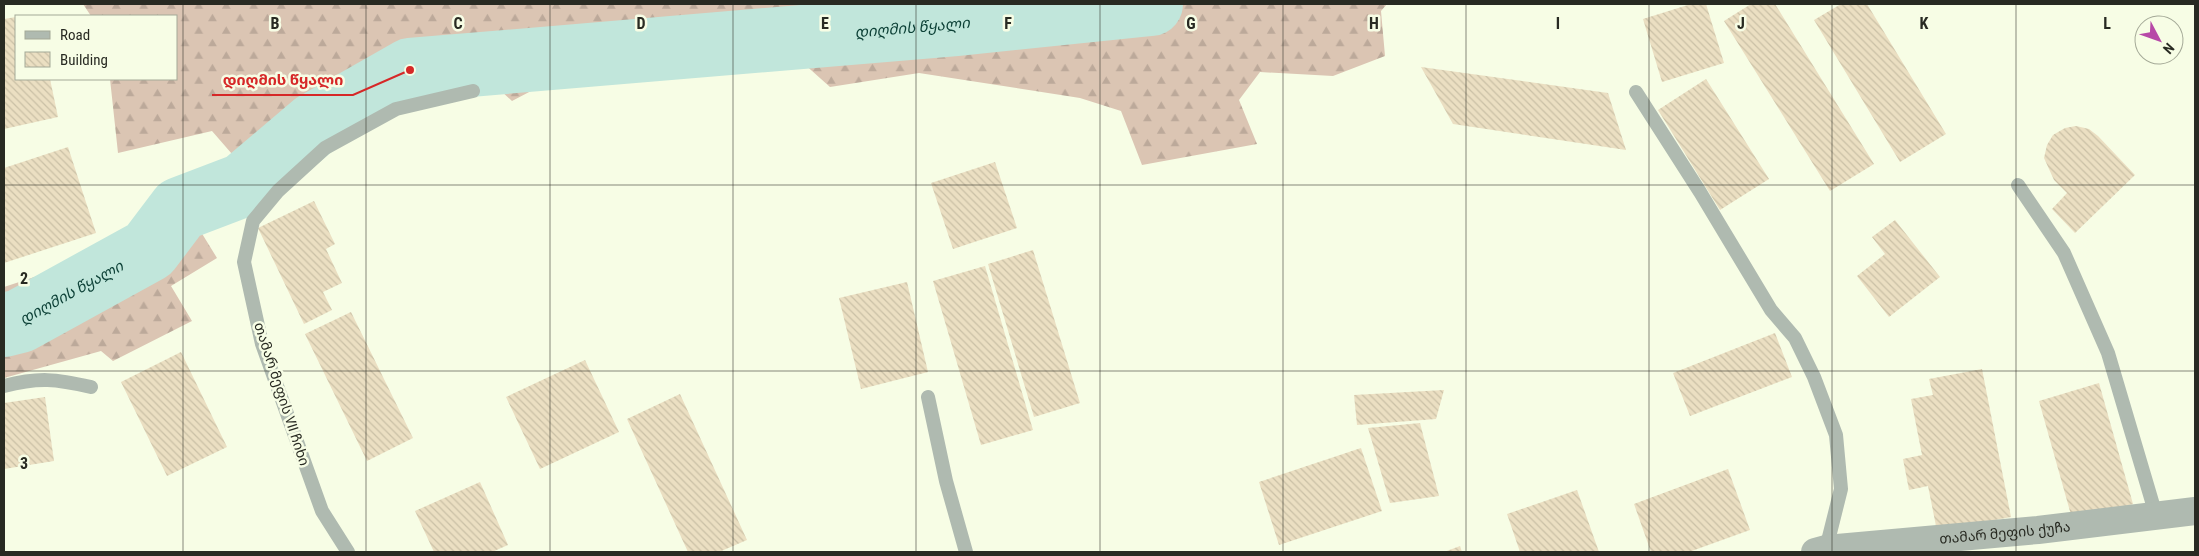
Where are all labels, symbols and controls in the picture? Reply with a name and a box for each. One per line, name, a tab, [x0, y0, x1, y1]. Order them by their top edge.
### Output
text: B	[271, 14, 280, 33]
text: C	[453, 14, 463, 33]
text: D	[636, 14, 646, 33]
text: E	[821, 14, 829, 33]
water label: დიღმის წყალი	[854, 14, 972, 42]
text: F	[1004, 14, 1012, 33]
text: G	[1186, 14, 1196, 33]
text: H	[1369, 14, 1379, 33]
text: I	[1556, 14, 1560, 33]
text: J	[1737, 14, 1745, 33]
text: K	[1920, 14, 1929, 33]
text: L	[2103, 14, 2111, 33]
legend	[15, 15, 178, 80]
north arrow	[2134, 15, 2184, 65]
text: Road	[60, 26, 90, 44]
text: N	[2160, 40, 2178, 57]
text: Building	[60, 51, 108, 69]
callout: დიღმის წყალი	[212, 65, 353, 95]
text: დიღმის წყალი	[223, 71, 343, 89]
water label: დიღმის წყალი	[16, 256, 127, 328]
text: 2	[20, 269, 28, 288]
street label: თამარ მეფის VII ჩიხი	[250, 320, 313, 468]
text: 3	[20, 454, 28, 473]
street label: თამარ მეფის ქუჩა	[1939, 518, 2071, 547]

